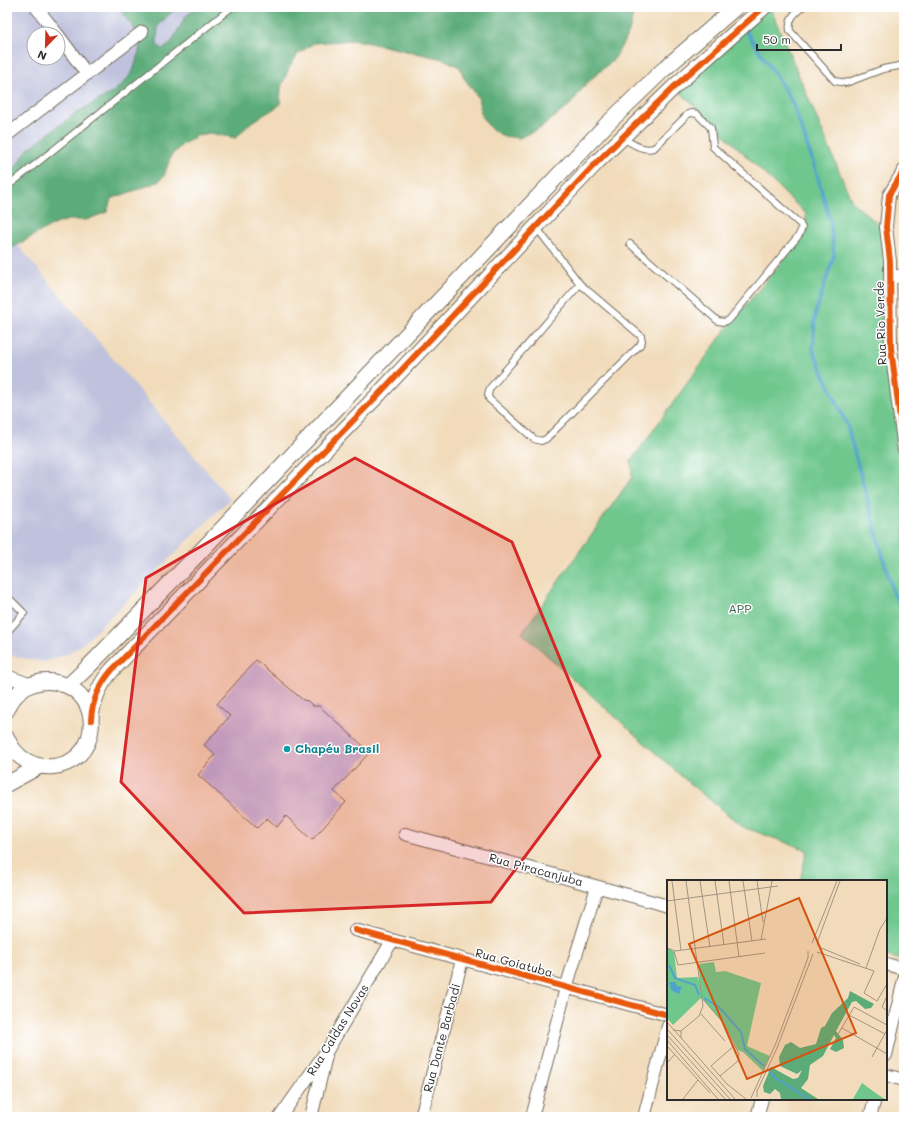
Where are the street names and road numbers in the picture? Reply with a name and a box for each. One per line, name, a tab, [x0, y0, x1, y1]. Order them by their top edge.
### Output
street label: Rua Rio Verde	[871, 281, 889, 365]
street label: Rua Piracanjuba	[487, 849, 585, 889]
street label: Rua Goiatuba	[474, 944, 555, 980]
street label: Rua Caldas Novas	[303, 981, 372, 1078]
street label: Rua Dante Barbadi	[419, 982, 463, 1094]

